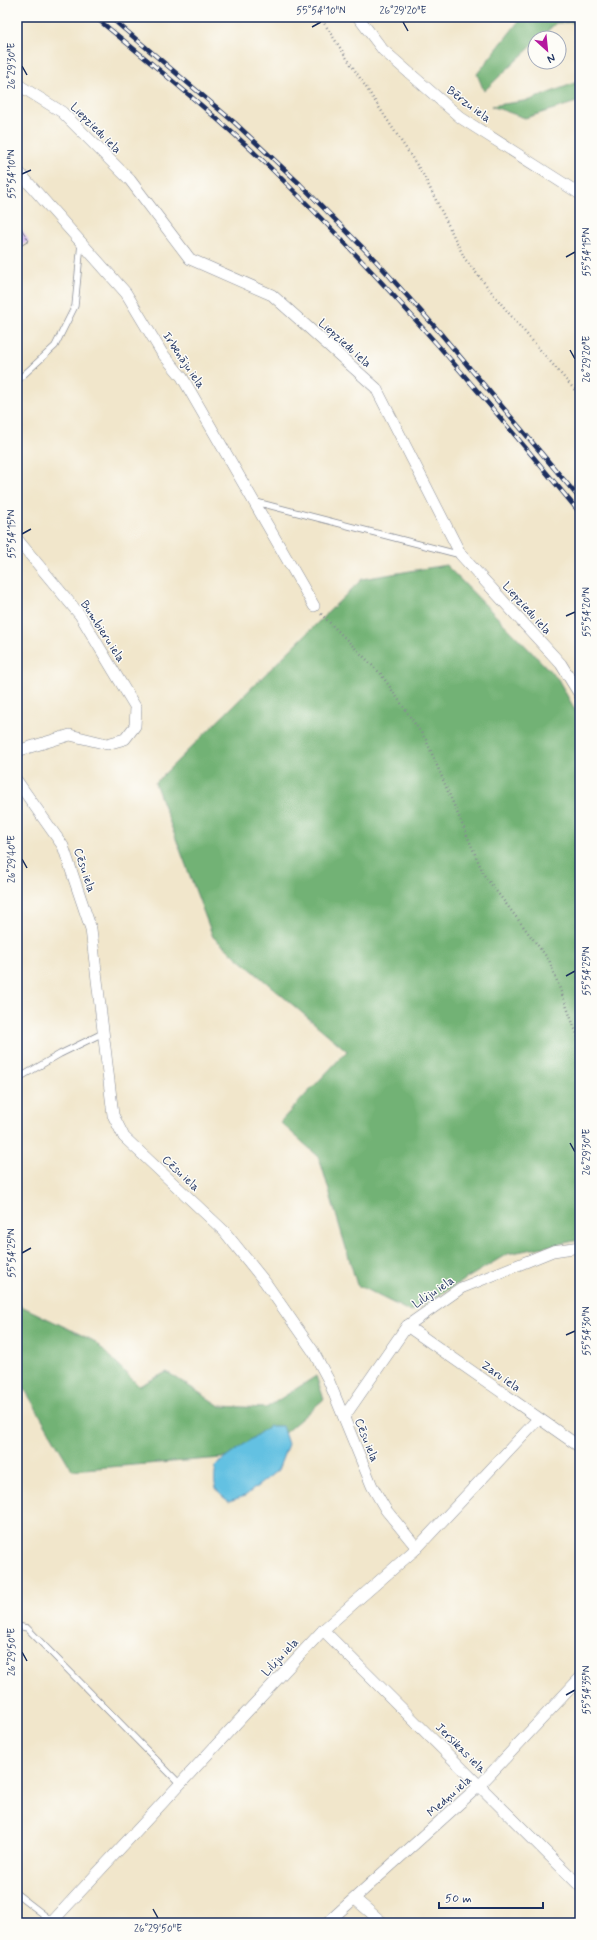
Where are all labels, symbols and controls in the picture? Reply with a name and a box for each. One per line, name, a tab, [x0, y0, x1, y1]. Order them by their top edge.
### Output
text: 55°54'10"N	[296, 4, 346, 18]
text: 26°29'20"E	[380, 4, 427, 18]
north arrow	[527, 30, 567, 70]
text: 26°29'30"E	[5, 43, 19, 89]
text: N	[545, 50, 558, 66]
street label: Bērzu iela	[443, 83, 494, 127]
street label: Liepziedu iela	[66, 100, 124, 158]
text: 55°54'10"N	[5, 149, 19, 199]
text: 55°54'15"N	[580, 227, 594, 277]
street label: Liepziedu iela	[314, 316, 374, 372]
street label: Irbenāju iela	[158, 329, 208, 392]
text: 26°29'20"E	[580, 335, 594, 382]
text: 55°54'15"N	[5, 509, 19, 559]
street label: Liepziedu iela	[498, 579, 554, 639]
text: 55°54'20"N	[580, 587, 594, 637]
street label: Bumbieru iela	[76, 597, 128, 666]
text: 26°29'40"E	[5, 835, 19, 883]
street label: Cēsu iela	[69, 846, 99, 895]
text: 55°54'25"N	[580, 946, 594, 996]
text: 26°29'30"E	[580, 1129, 594, 1175]
street label: Cēsu iela	[158, 1152, 203, 1195]
text: 55°54'25"N	[5, 1228, 19, 1278]
street label: Liliju iela	[410, 1273, 458, 1313]
text: 55°54'30"N	[580, 1306, 594, 1356]
street label: Zaru iela	[477, 1357, 523, 1396]
street label: Cēsu iela	[350, 1416, 382, 1465]
text: 26°29'50"E	[5, 1628, 19, 1676]
street label: Liliju iela	[259, 1635, 303, 1680]
text: 55°54'35"N	[580, 1665, 594, 1715]
street label: Jersikas iela	[431, 1720, 490, 1778]
street label: Medņu iela	[424, 1772, 475, 1821]
scale bar	[439, 1884, 543, 1910]
text: 50 m	[445, 1891, 472, 1907]
text: 26°29'50"E	[134, 1922, 182, 1936]

